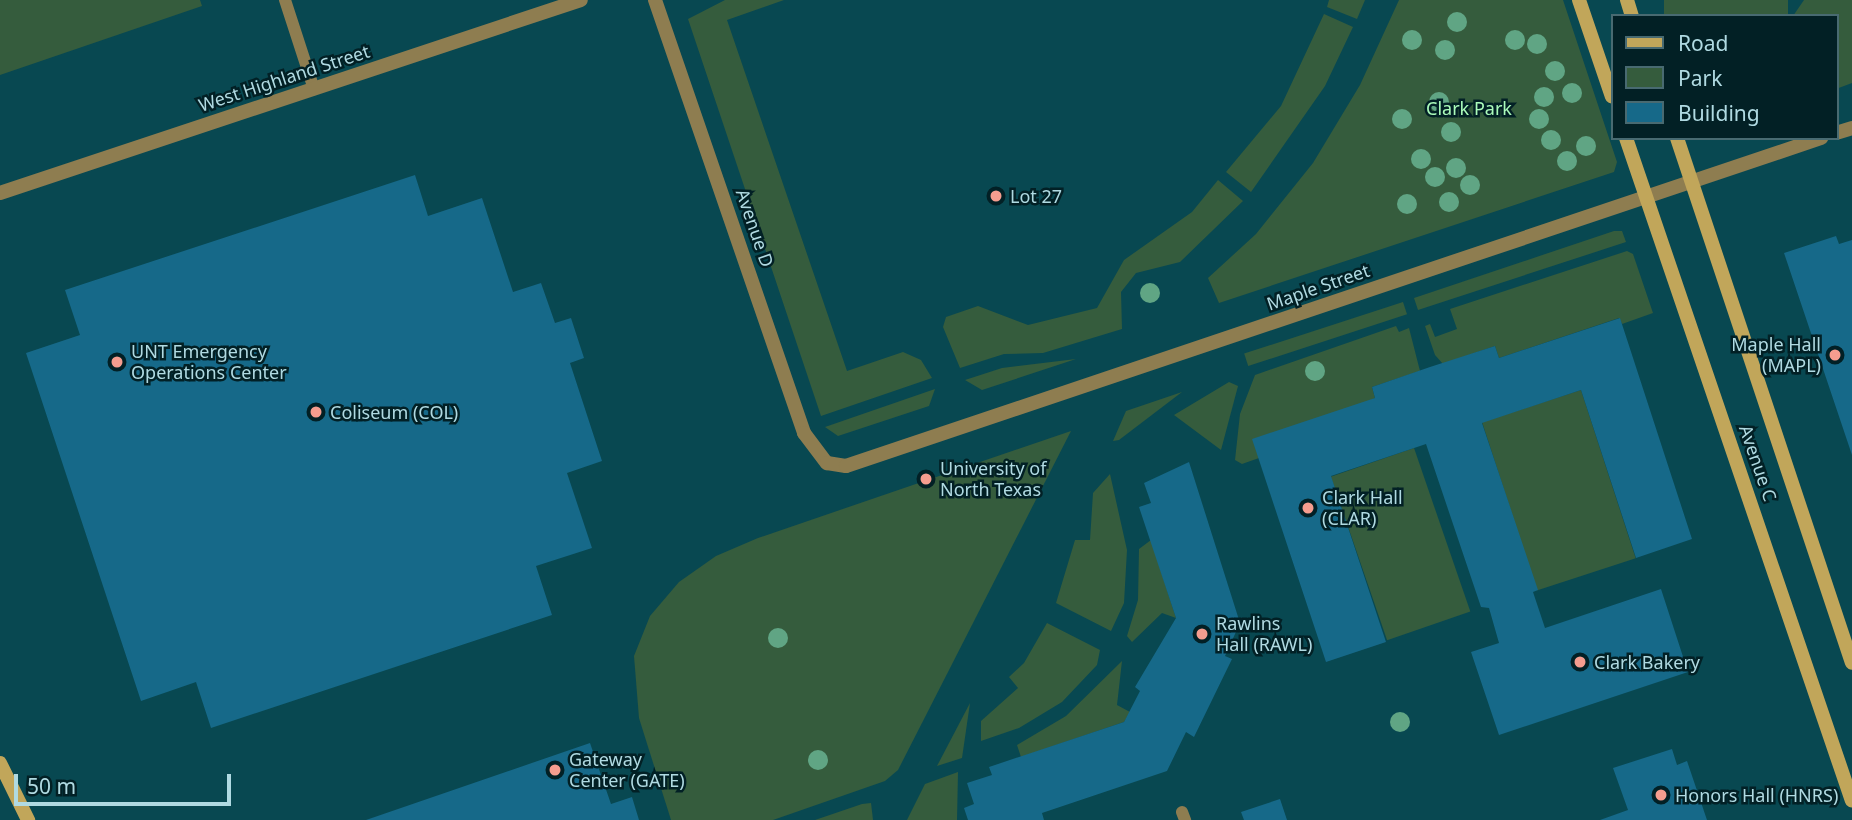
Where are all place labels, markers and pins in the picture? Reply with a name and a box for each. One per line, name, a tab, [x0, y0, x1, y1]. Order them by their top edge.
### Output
place label: Lot 27	[1010, 185, 1062, 207]
marker: Lot 27	[988, 188, 1004, 204]
place label: Maple Hall (MAPL)	[1731, 334, 1821, 376]
place label: UNT Emergency Operations Center	[131, 341, 287, 384]
marker: Maple Hall (MAPL)	[1827, 347, 1843, 363]
marker: UNT Emergency Operations Center	[109, 354, 125, 370]
place label: Coliseum (COL)	[330, 401, 458, 423]
marker: Coliseum (COL)	[308, 404, 324, 420]
place label: University of North Texas	[940, 458, 1046, 500]
marker: University of North Texas	[918, 471, 934, 487]
place label: Clark Hall (CLAR)	[1322, 487, 1403, 530]
marker: Clark Hall (CLAR)	[1300, 500, 1316, 516]
place label: Rawlins Hall (RAWL)	[1216, 613, 1312, 656]
marker: Rawlins Hall (RAWL)	[1194, 626, 1210, 642]
place label: Clark Bakery	[1594, 651, 1700, 673]
marker: Clark Bakery	[1572, 654, 1588, 670]
place label: Gateway Center (GATE)	[569, 749, 685, 792]
marker: Gateway Center (GATE)	[547, 762, 563, 778]
place label: Honors Hall (HNRS)	[1675, 784, 1838, 806]
marker: Honors Hall (HNRS)	[1653, 787, 1669, 803]

